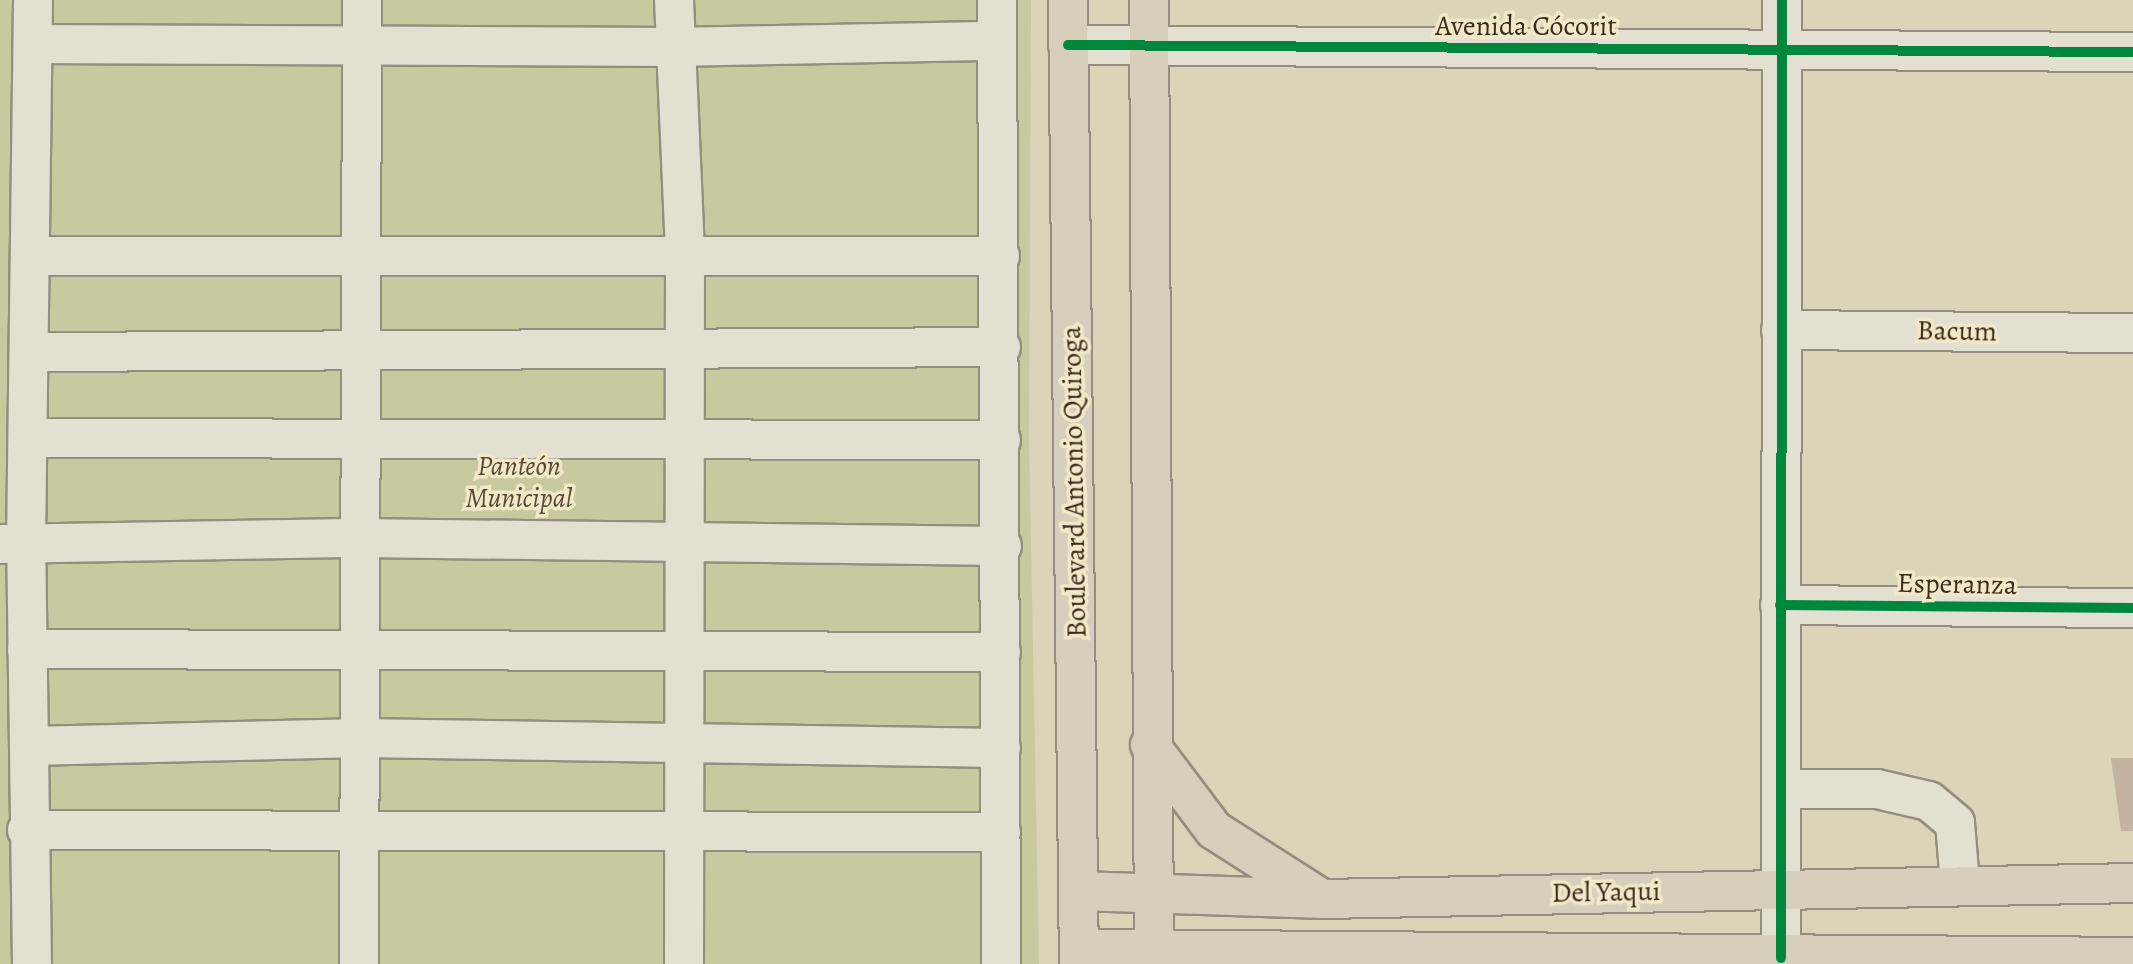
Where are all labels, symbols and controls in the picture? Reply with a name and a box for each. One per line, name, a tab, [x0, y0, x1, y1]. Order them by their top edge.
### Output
street label: Avenida Cócorit	[1435, 9, 1617, 43]
street label: Bacum	[1917, 314, 1997, 348]
street label: Boulevard Antonio Quiroga	[1054, 326, 1094, 638]
park label: Panteón Municipal	[465, 449, 573, 515]
street label: Esperanza	[1897, 566, 2017, 602]
street label: Del Yaqui	[1551, 874, 1661, 910]

